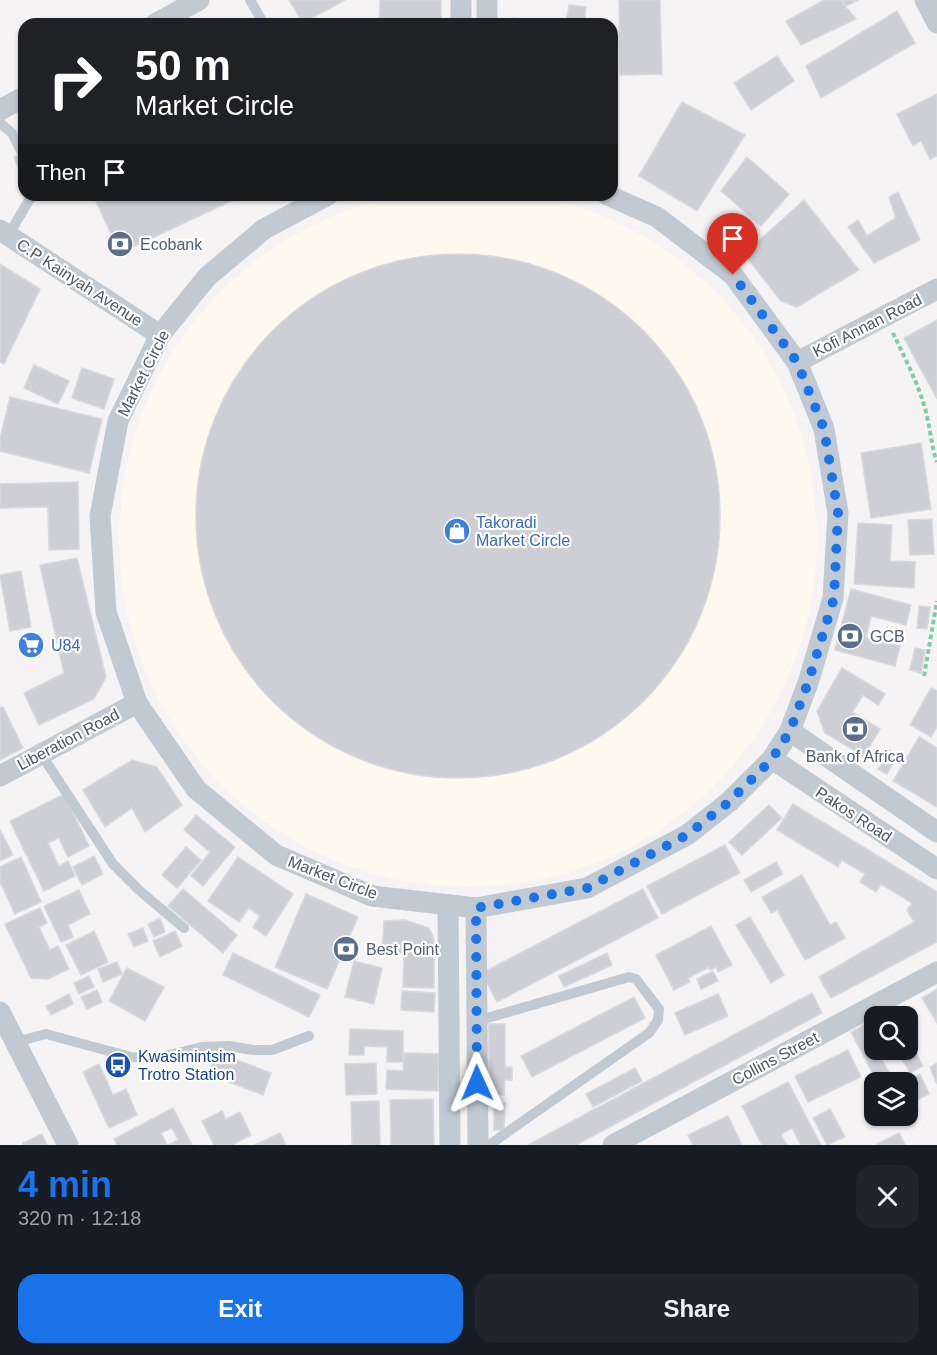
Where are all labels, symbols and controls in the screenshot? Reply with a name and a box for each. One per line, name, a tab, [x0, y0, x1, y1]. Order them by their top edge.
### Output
icon: right	[36, 42, 114, 120]
text: 50 m	[135, 42, 231, 89]
text: Market Circle	[135, 91, 294, 121]
icon: arrive	[98, 156, 131, 189]
text: Then	[36, 160, 86, 185]
pin	[707, 213, 758, 275]
icon: arrive	[716, 222, 749, 255]
bank icon: Ecobank	[105, 229, 135, 259]
street label: C.P Kainyah Avenue	[14, 235, 146, 329]
place label: Ecobank	[140, 236, 203, 253]
street label: Kofi Annan Road	[810, 291, 925, 360]
street label: Market Circle	[114, 327, 172, 419]
place label: Takoradi Market Circle	[476, 514, 570, 549]
shop icon: Takoradi Market Circle	[442, 516, 472, 546]
bank icon: GCB	[835, 621, 865, 651]
place label: GCB	[870, 628, 905, 645]
supermarket icon: U84	[16, 630, 46, 660]
place label: U84	[51, 637, 80, 654]
street label: Liberation Road	[14, 705, 122, 773]
bank icon: Bank of Africa	[840, 714, 870, 744]
place label: Bank of Africa	[806, 748, 904, 765]
street label: Pakos Road	[813, 784, 895, 845]
street label: Market Circle	[286, 853, 380, 902]
bank icon: Best Point	[331, 934, 361, 964]
place label: Best Point	[366, 941, 439, 958]
map controls	[864, 1006, 918, 1126]
button: search	[864, 1006, 918, 1060]
street label: Collins Street	[729, 1028, 822, 1088]
place label: Kwasimintsim Trotro Station	[138, 1048, 236, 1083]
bus stop icon: Kwasimintsim Trotro Station	[103, 1050, 133, 1080]
position arrow	[445, 1051, 509, 1115]
button: layers	[864, 1072, 918, 1126]
text: 4 min	[18, 1164, 112, 1205]
button: close	[856, 1165, 919, 1228]
text: 320 m · 12:18	[18, 1207, 141, 1229]
button: Exit	[18, 1274, 463, 1343]
button: Share	[475, 1274, 919, 1343]

